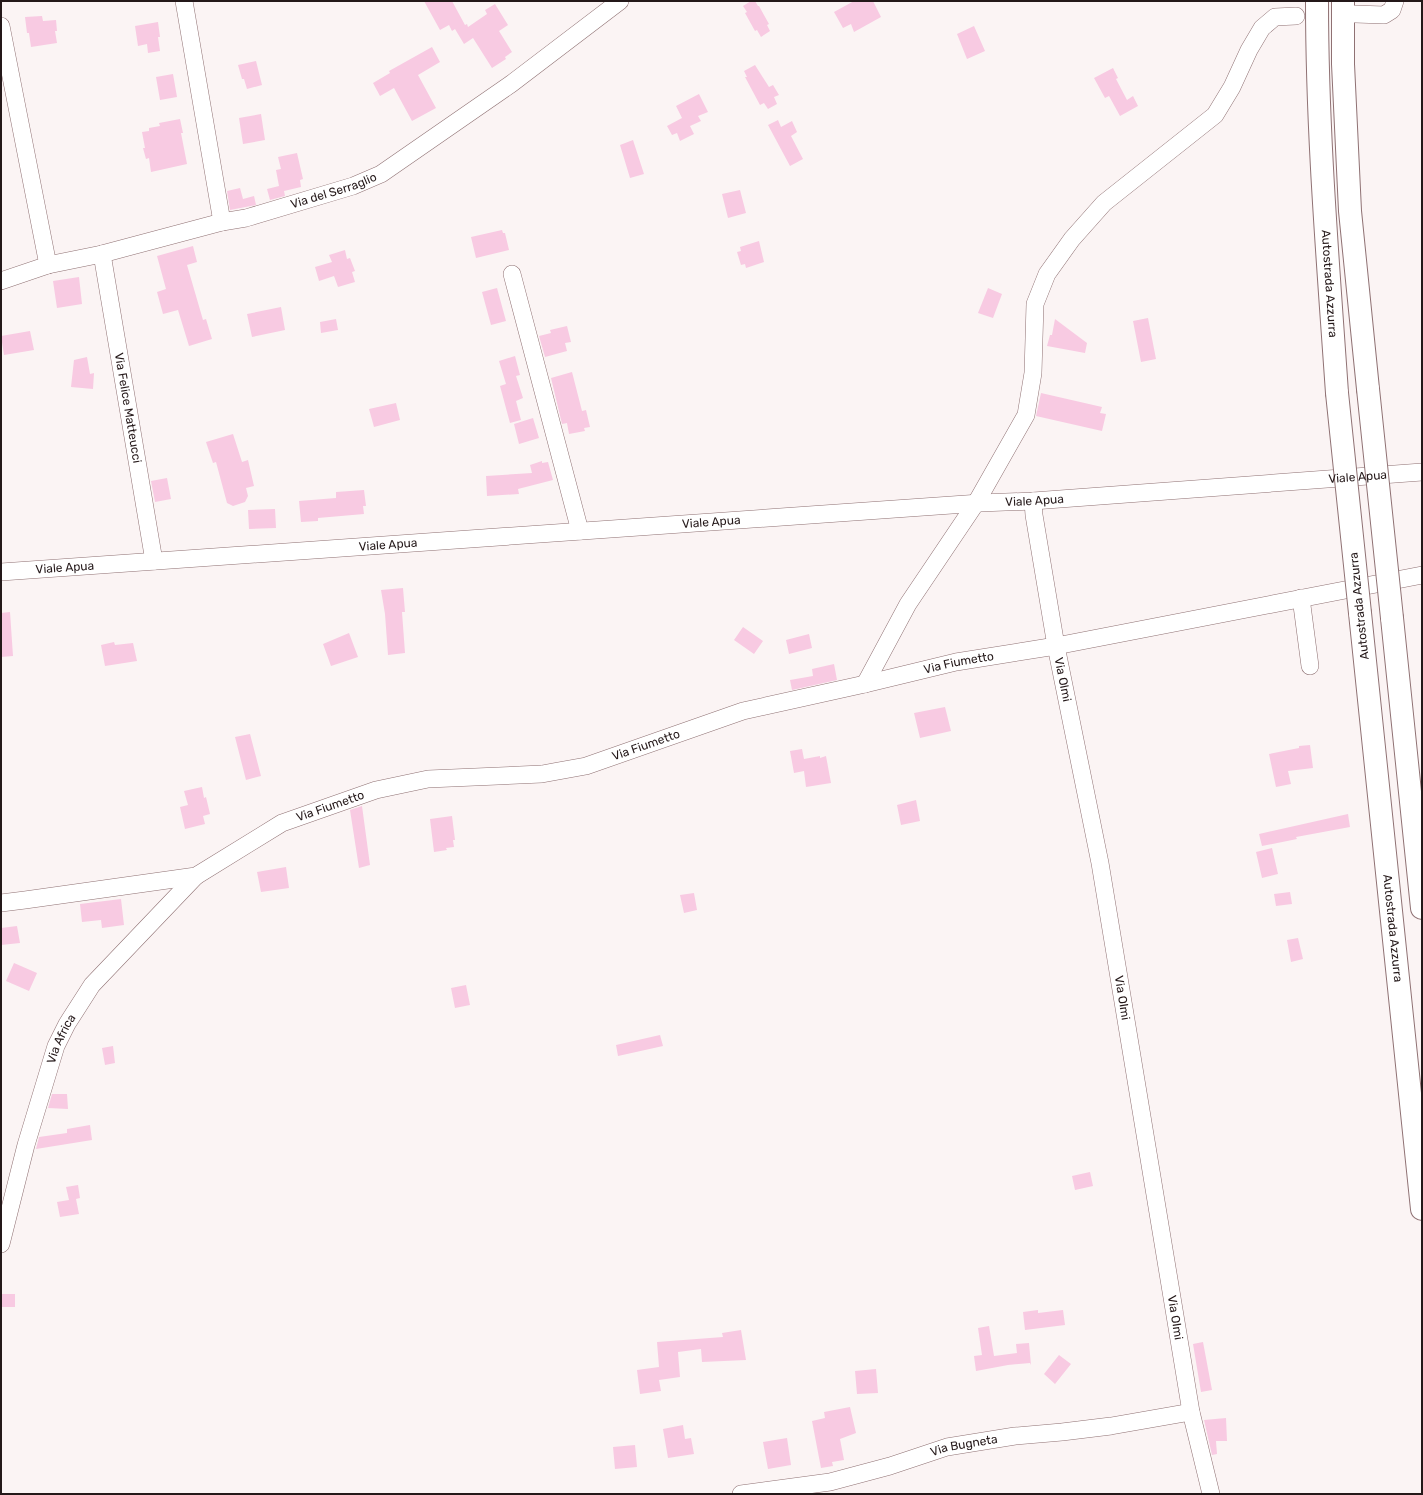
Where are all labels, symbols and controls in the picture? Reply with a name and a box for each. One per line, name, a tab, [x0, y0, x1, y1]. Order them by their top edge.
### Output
street label: Via del Serraglio	[289, 170, 379, 211]
street label: Autostrada Azzurra	[1319, 229, 1340, 338]
street label: Via Felice Matteucci	[112, 352, 144, 464]
street label: Viale Apua	[1328, 468, 1387, 486]
street label: Viale Apua	[1005, 492, 1064, 509]
street label: Viale Apua	[681, 513, 741, 531]
street label: Viale Apua	[358, 536, 418, 554]
street label: Autostrada Azzurra	[1346, 551, 1372, 661]
street label: Viale Apua	[35, 558, 95, 577]
street label: Via Fiumetto	[922, 649, 995, 677]
street label: Via Olmi	[1051, 656, 1074, 703]
street label: Via Fiumetto	[610, 727, 682, 763]
street label: Via Fiumetto	[294, 788, 366, 824]
street label: Autostrada Azzurra	[1380, 874, 1405, 983]
street label: Via Olmi	[1112, 975, 1133, 1021]
street label: Via Africa	[44, 1011, 79, 1065]
street label: Via Olmi	[1165, 1294, 1186, 1341]
street label: Via Bugneta	[929, 1432, 999, 1459]

